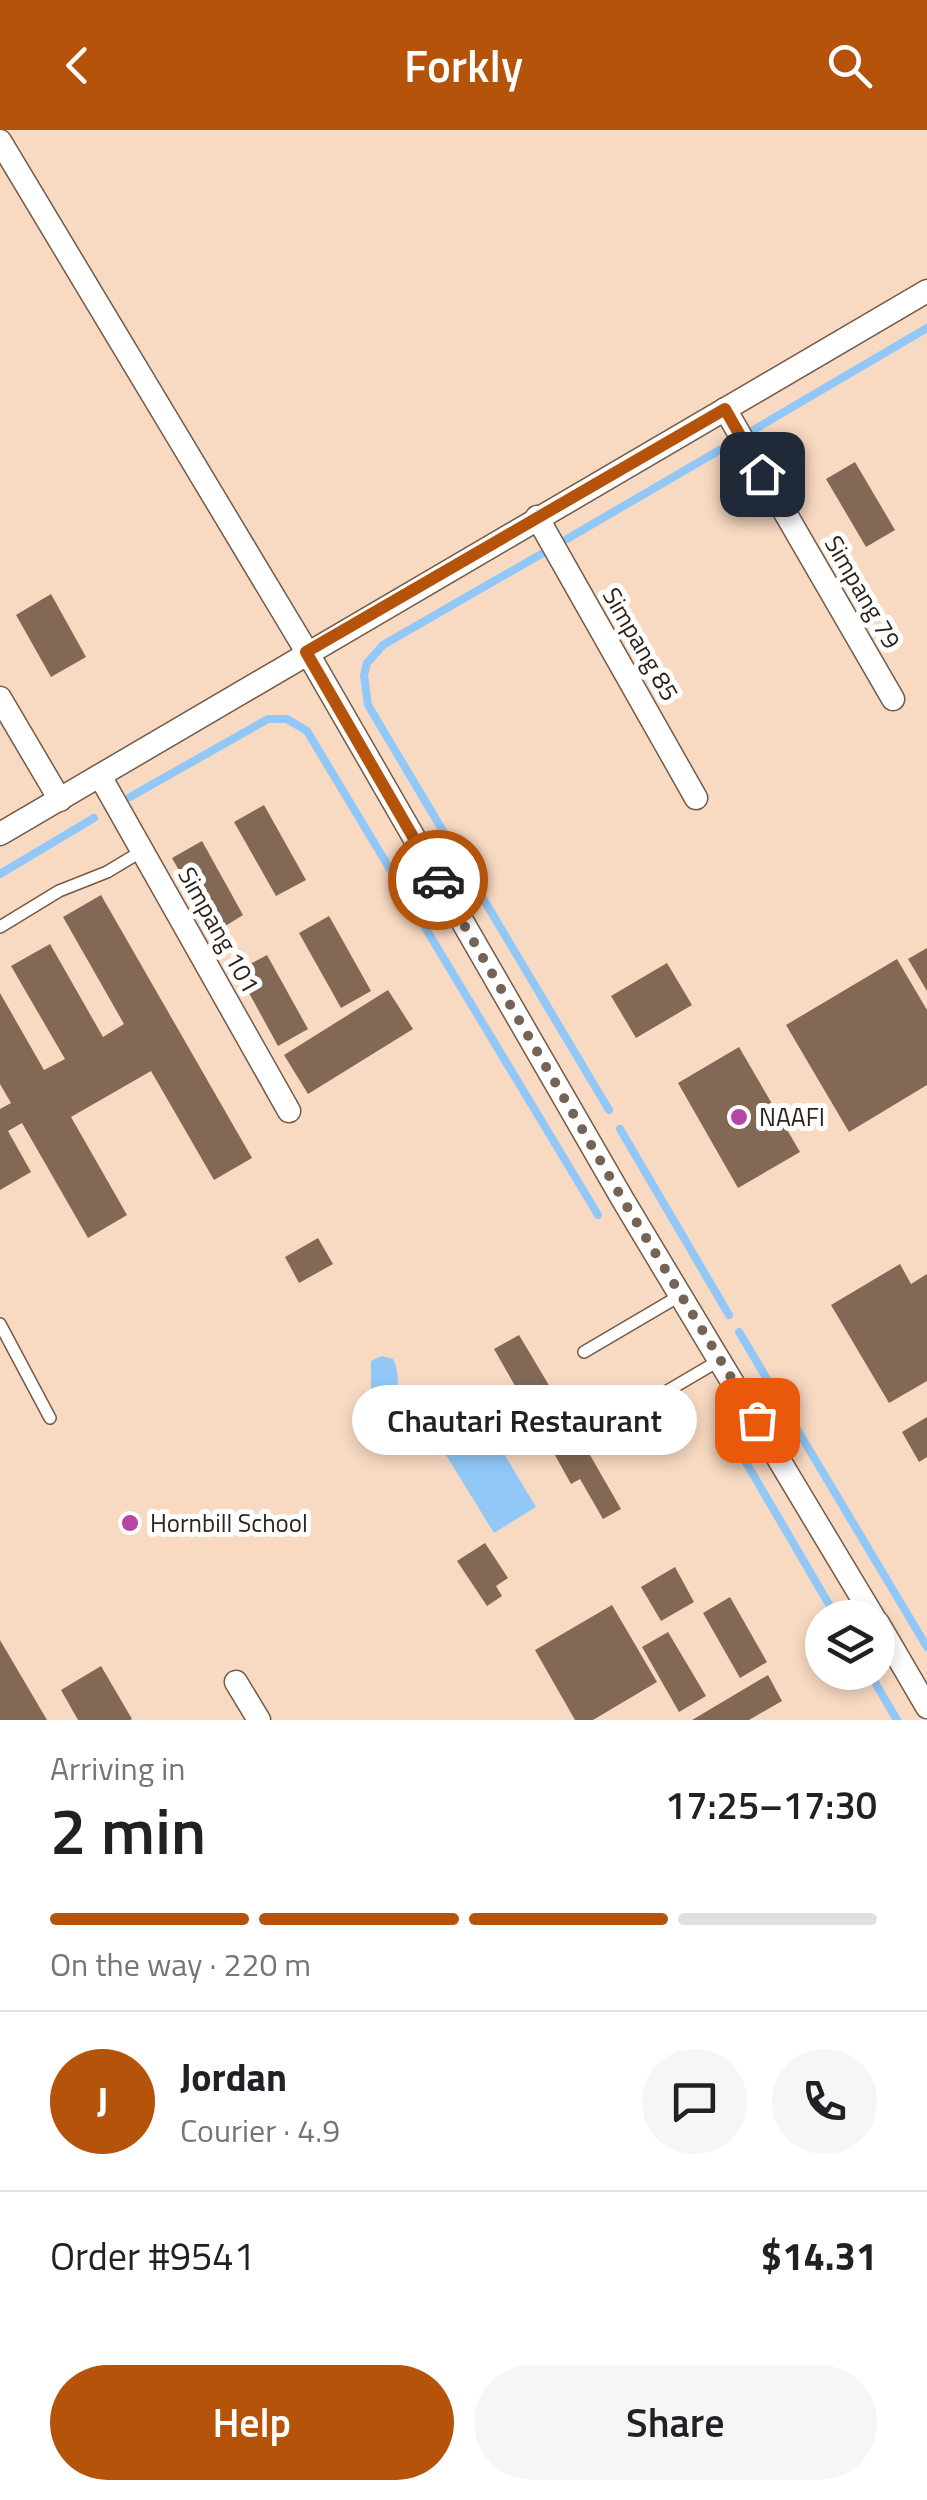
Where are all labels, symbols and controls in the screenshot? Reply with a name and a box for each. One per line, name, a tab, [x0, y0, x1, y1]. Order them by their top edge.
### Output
text: Forkly	[404, 31, 523, 99]
icon: back	[50, 38, 105, 93]
icon: search	[822, 38, 877, 93]
pin	[720, 432, 805, 517]
icon: home	[735, 447, 790, 502]
street label: Simpang 79	[815, 528, 911, 656]
street label: Simpang 85	[593, 580, 689, 708]
courier	[388, 830, 488, 930]
icon: car	[411, 853, 466, 908]
street label: Simpang 101	[169, 860, 269, 1000]
place label: NAAFI	[759, 1098, 825, 1136]
marker: NAAFI	[728, 1106, 750, 1128]
pin	[715, 1378, 800, 1463]
callout: Chautari Restaurant	[352, 1385, 697, 1455]
icon: bag	[730, 1393, 785, 1448]
text: Chautari Restaurant	[387, 1396, 662, 1444]
place label: Hornbill School	[150, 1504, 308, 1542]
marker: Hornbill School	[119, 1512, 141, 1534]
map controls	[805, 1600, 895, 1690]
button: layers	[805, 1600, 895, 1690]
text: Arriving in	[50, 1744, 186, 1792]
text: 17:25–17:30	[665, 1776, 877, 1834]
text: 2 min	[50, 1780, 206, 1879]
text: On the way · 220 m	[50, 1940, 311, 1988]
text: Jordan	[180, 2048, 287, 2106]
button: chat	[642, 2049, 747, 2154]
button: phone	[772, 2049, 877, 2154]
text: J	[97, 2072, 108, 2130]
text: Courier · 4.9	[180, 2106, 340, 2154]
text: Order #9541	[50, 2227, 255, 2285]
text: $14.31	[761, 2227, 877, 2285]
button: Help	[50, 2365, 454, 2480]
button: Share	[474, 2365, 877, 2480]

